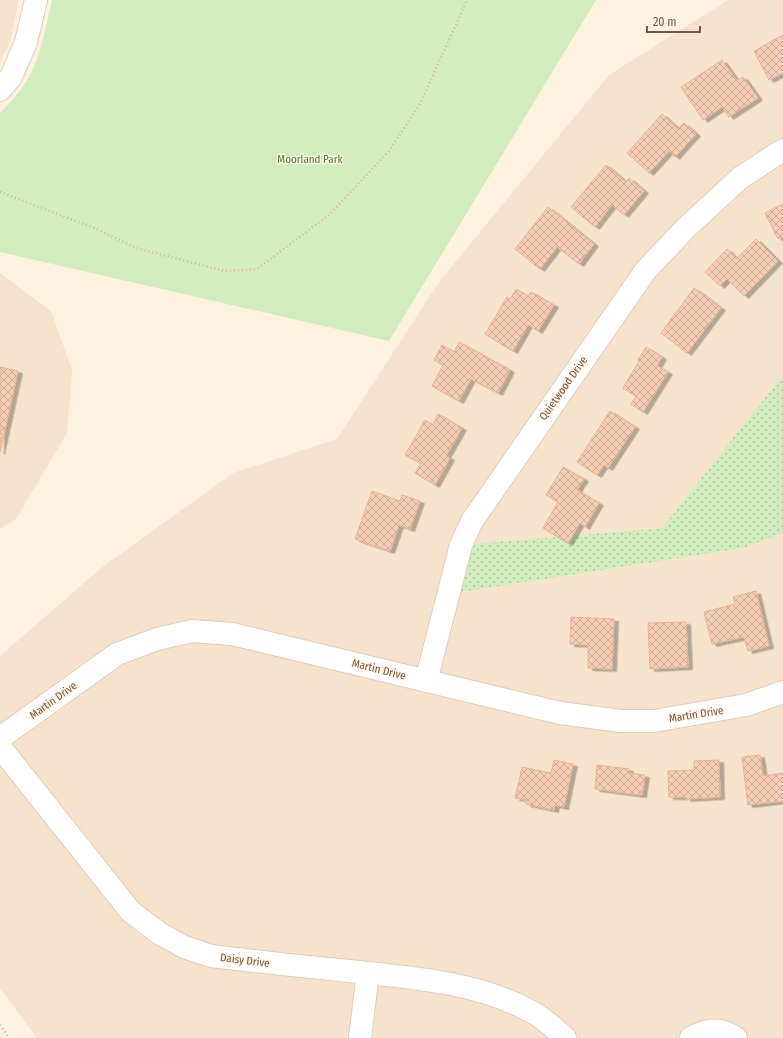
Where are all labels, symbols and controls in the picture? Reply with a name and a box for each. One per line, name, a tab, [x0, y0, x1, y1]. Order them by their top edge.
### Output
scale bar	[647, 8, 700, 34]
text: 20 m	[653, 15, 677, 29]
park label: Moorland Park	[277, 153, 344, 166]
street label: Quietwood Drive	[537, 354, 590, 423]
street label: Martin Drive	[351, 657, 407, 682]
street label: Martin Drive	[27, 679, 79, 722]
street label: Martin Drive	[668, 704, 724, 725]
street label: Daisy Drive	[219, 951, 270, 970]

